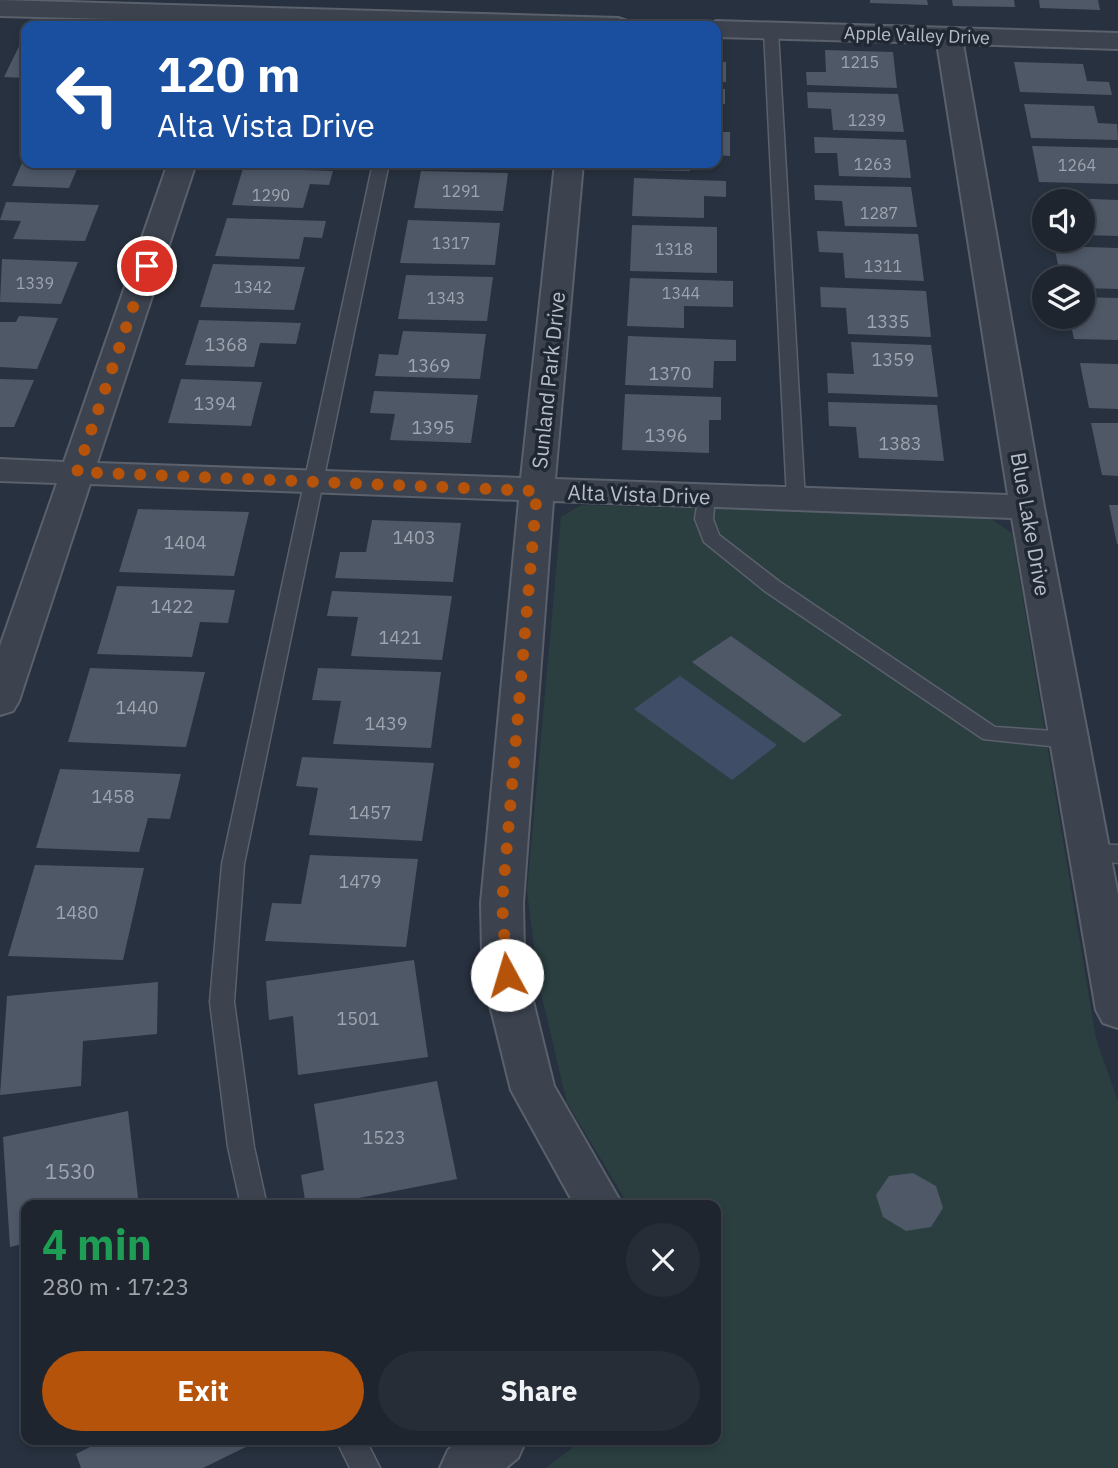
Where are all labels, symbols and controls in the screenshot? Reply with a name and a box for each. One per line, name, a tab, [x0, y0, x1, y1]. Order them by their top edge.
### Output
street label: Apple Valley Drive	[844, 21, 990, 49]
text: 120 m	[157, 42, 301, 105]
icon: left	[42, 49, 133, 140]
house number: 1215	[841, 52, 879, 72]
text: Alta Vista Drive	[157, 104, 375, 146]
house number: 1239	[848, 110, 886, 130]
house number: 1263	[854, 154, 892, 174]
house number: 1264	[1058, 155, 1096, 175]
house number: 1291	[442, 181, 480, 201]
house number: 1290	[252, 185, 290, 205]
map controls	[1032, 189, 1095, 329]
button: sound	[1032, 189, 1095, 252]
house number: 1287	[860, 203, 898, 223]
house number: 1317	[432, 233, 470, 253]
pin	[117, 236, 177, 296]
house number: 1318	[655, 239, 693, 259]
icon: arrive	[128, 247, 166, 285]
house number: 1311	[864, 256, 902, 276]
button: layers	[1032, 266, 1095, 329]
house number: 1339	[16, 273, 54, 293]
house number: 1342	[234, 277, 272, 297]
house number: 1344	[662, 283, 700, 303]
house number: 1343	[427, 288, 465, 308]
street label: Sunland Park Drive	[525, 290, 571, 470]
house number: 1335	[866, 310, 910, 333]
house number: 1368	[204, 333, 248, 356]
house number: 1359	[871, 348, 915, 371]
house number: 1369	[407, 354, 451, 377]
house number: 1370	[648, 362, 692, 385]
house number: 1394	[193, 392, 237, 415]
house number: 1395	[411, 416, 455, 439]
house number: 1396	[644, 424, 688, 447]
house number: 1383	[878, 432, 922, 455]
street label: Blue Lake Drive	[1005, 450, 1057, 598]
street label: Alta Vista Drive	[567, 478, 711, 510]
house number: 1403	[392, 526, 436, 549]
house number: 1404	[163, 531, 207, 554]
house number: 1422	[150, 595, 194, 618]
house number: 1421	[378, 626, 422, 649]
house number: 1440	[115, 696, 159, 719]
house number: 1439	[364, 712, 408, 735]
house number: 1458	[91, 785, 135, 808]
house number: 1457	[348, 801, 392, 824]
house number: 1479	[338, 870, 382, 893]
house number: 1480	[55, 901, 99, 924]
position arrow	[470, 938, 544, 1012]
house number: 1501	[336, 1007, 380, 1030]
house number: 1523	[362, 1126, 406, 1149]
house number: 1530	[45, 1157, 95, 1185]
text: 4 min	[42, 1217, 152, 1272]
button: close	[626, 1223, 700, 1297]
text: 280 m · 17:23	[42, 1271, 189, 1301]
button: Exit	[42, 1351, 364, 1431]
button: Share	[378, 1351, 700, 1431]

